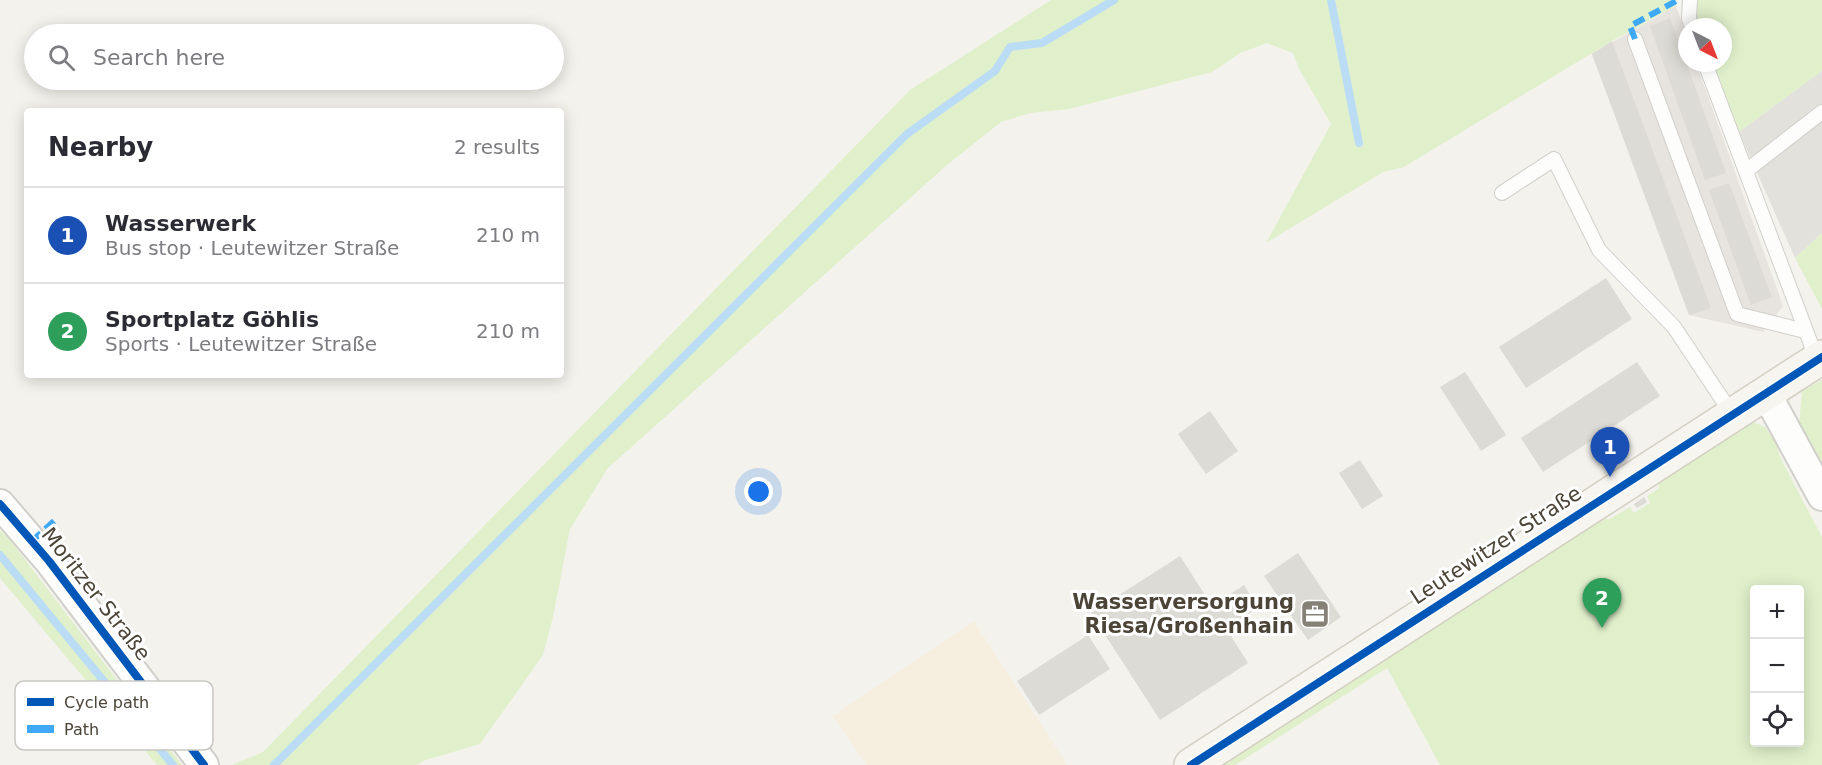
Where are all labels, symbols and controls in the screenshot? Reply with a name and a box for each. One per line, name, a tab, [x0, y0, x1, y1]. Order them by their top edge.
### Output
north arrow	[1678, 18, 1732, 72]
search box	[24, 24, 564, 90]
icon: search	[45, 41, 78, 74]
text: Search here	[93, 45, 225, 70]
text: Nearby	[48, 132, 153, 162]
text: 2 results	[454, 135, 540, 159]
text: Wasserwerk	[105, 211, 256, 236]
text: 1	[61, 223, 74, 247]
text: 210 m	[476, 223, 540, 247]
text: Bus stop · Leutewitzer Straße	[105, 236, 399, 260]
text: Sportplatz Göhlis	[105, 307, 319, 332]
text: 2	[61, 319, 74, 343]
text: 210 m	[476, 319, 540, 343]
text: Sports · Leutewitzer Straße	[105, 332, 377, 356]
pin: 1	[1590, 428, 1630, 477]
your location	[744, 477, 773, 506]
street label: Leutewitzer Straße	[1406, 481, 1586, 609]
street label: Moritzer Straße	[37, 523, 155, 665]
pin: 2	[1582, 578, 1622, 628]
map controls	[1750, 585, 1804, 747]
button: +	[1750, 585, 1804, 639]
place label: Wasserversorgung Riesa/Großenhain	[1072, 590, 1294, 638]
office icon: Wasserversorgung Riesa/Großenhain	[1299, 598, 1331, 630]
button: −	[1750, 639, 1804, 693]
legend	[15, 681, 213, 750]
text: Cycle path	[64, 693, 149, 712]
button: locate	[1750, 693, 1804, 747]
text: Path	[64, 720, 99, 739]

